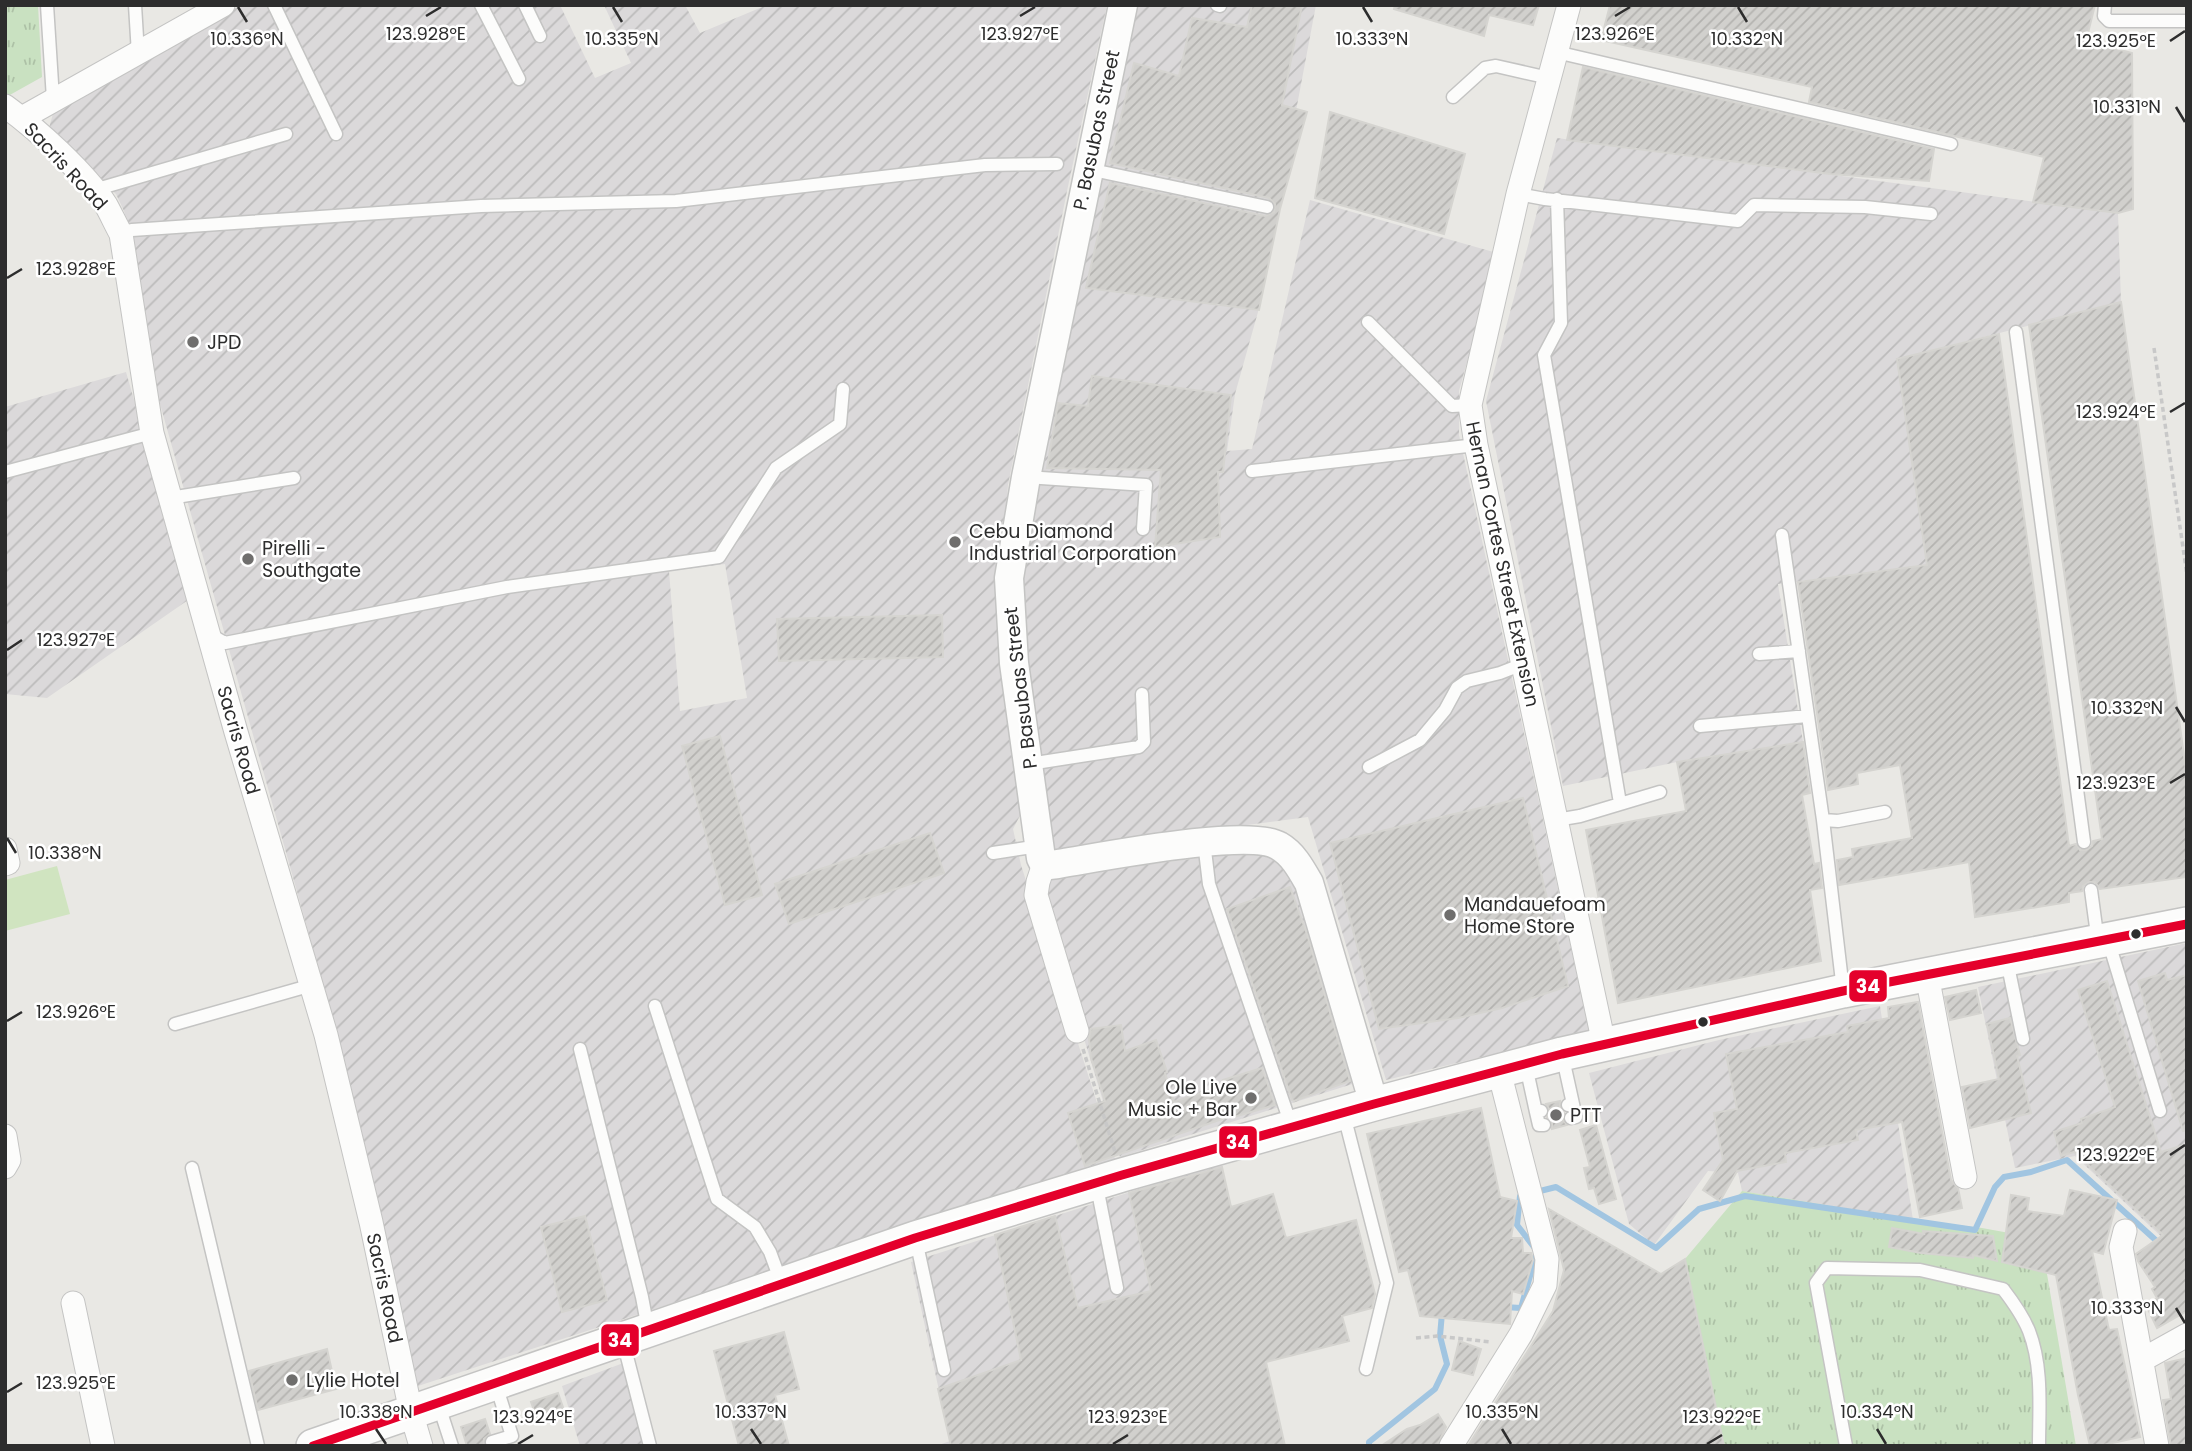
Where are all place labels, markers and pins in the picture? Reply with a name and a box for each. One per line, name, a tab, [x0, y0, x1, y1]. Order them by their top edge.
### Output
place label: JPD	[207, 329, 242, 356]
marker: JPD	[185, 334, 201, 350]
place label: Cebu Diamond Industrial Corporation	[969, 518, 1177, 567]
marker: Cebu Diamond Industrial Corporation	[947, 534, 963, 550]
place label: Pirelli - Southgate	[262, 535, 361, 584]
marker: Pirelli - Southgate	[240, 551, 256, 567]
place label: Mandauefoam Home Store	[1464, 891, 1606, 940]
marker: Mandauefoam Home Store	[1442, 907, 1458, 923]
unlabelled marker	[2129, 927, 2143, 941]
unlabelled marker	[1696, 1015, 1710, 1029]
place label: Ole Live Music + Bar	[1128, 1074, 1237, 1123]
marker: Ole Live Music + Bar	[1243, 1090, 1259, 1106]
place label: PTT	[1570, 1102, 1602, 1129]
marker: PTT	[1548, 1107, 1564, 1123]
place label: Lylie Hotel	[306, 1367, 400, 1394]
marker: Lylie Hotel	[284, 1372, 300, 1388]

